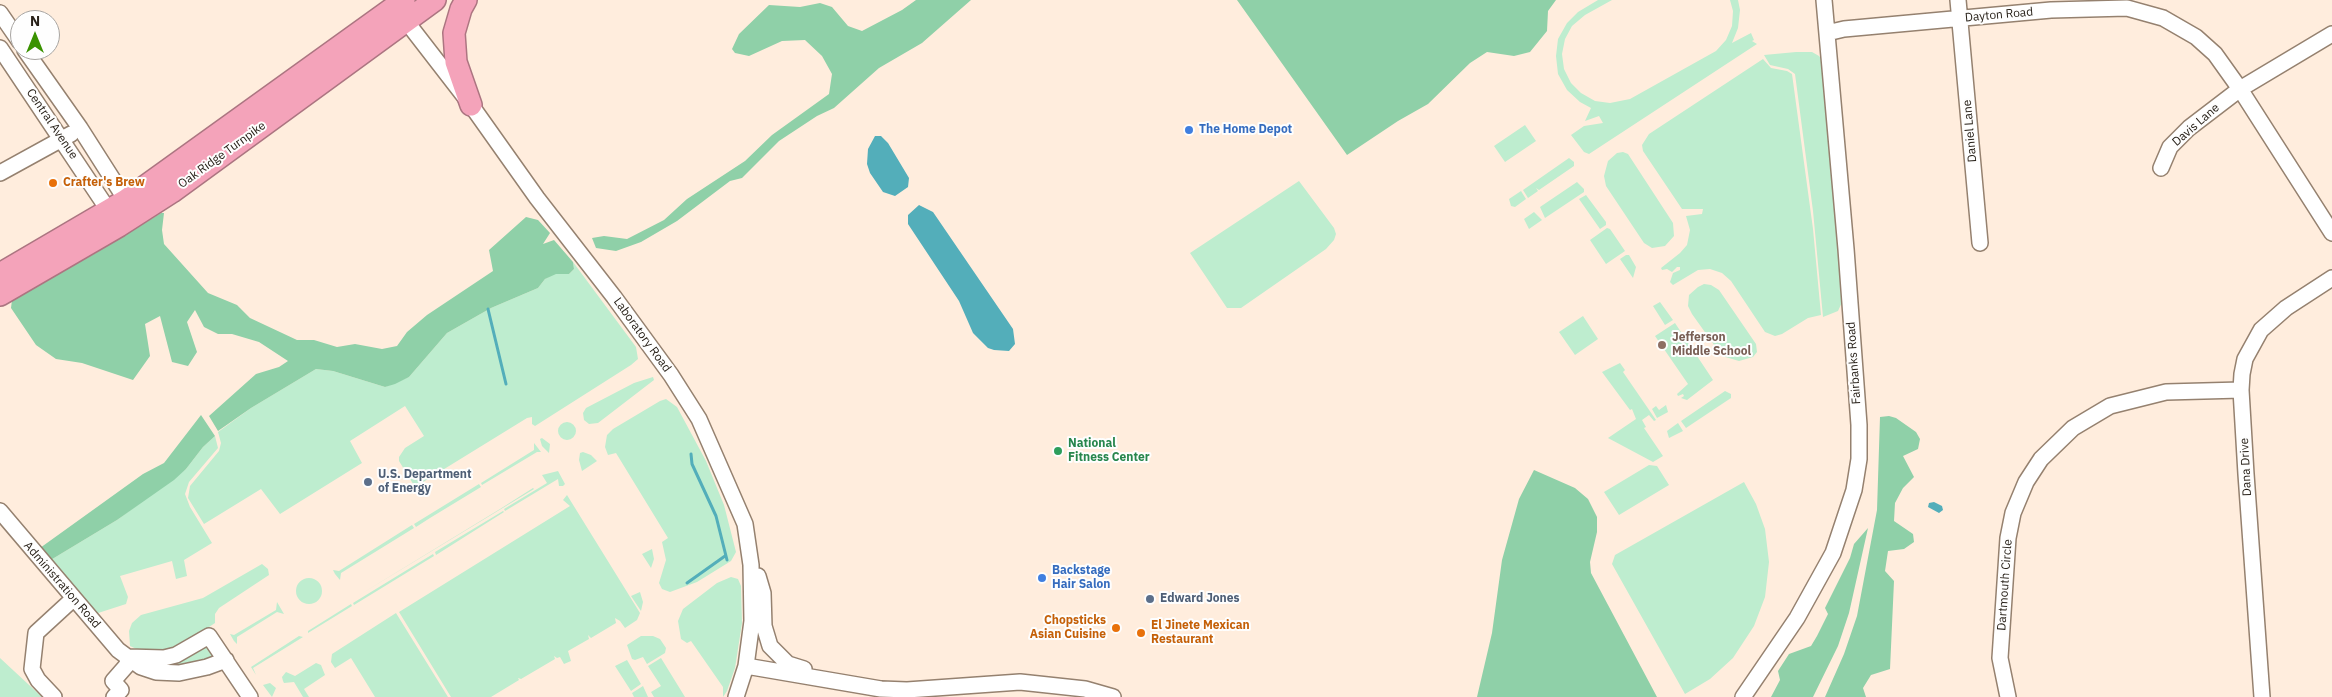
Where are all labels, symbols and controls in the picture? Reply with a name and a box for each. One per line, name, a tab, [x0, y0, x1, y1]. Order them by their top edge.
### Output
street label: Dayton Road	[1964, 5, 2034, 25]
north arrow	[10, 10, 60, 60]
text: N	[30, 12, 40, 30]
street label: Central Avenue	[23, 86, 81, 162]
street label: Daniel Lane	[1960, 99, 1980, 163]
street label: Davis Lane	[2169, 101, 2223, 149]
street label: Oak Ridge Turnpike	[176, 119, 268, 191]
place label: The Home Depot	[1199, 123, 1292, 137]
marker: The Home Depot	[1183, 124, 1195, 136]
place label: Crafter's Brew	[63, 176, 145, 190]
marker: Crafter's Brew	[47, 177, 59, 189]
street label: Laboratory Road	[610, 295, 674, 375]
street label: Fairbanks Road	[1844, 321, 1864, 405]
place label: Jefferson Middle School	[1672, 331, 1751, 359]
marker: Jefferson Middle School	[1656, 339, 1668, 351]
place label: National Fitness Center	[1068, 437, 1150, 465]
street label: Dana Drive	[2237, 437, 2255, 497]
marker: National Fitness Center	[1052, 445, 1064, 457]
place label: U.S. Department of Energy	[378, 468, 472, 496]
marker: U.S. Department of Energy	[362, 476, 374, 488]
street label: Administration Road	[21, 539, 103, 631]
street label: Dartmouth Circle	[1995, 539, 2015, 631]
place label: Backstage Hair Salon	[1052, 564, 1111, 592]
marker: Backstage Hair Salon	[1036, 572, 1048, 584]
place label: Edward Jones	[1160, 592, 1240, 606]
marker: Edward Jones	[1144, 593, 1156, 605]
place label: Chopsticks Asian Cuisine	[1030, 614, 1106, 642]
place label: El Jinete Mexican Restaurant	[1151, 619, 1250, 647]
marker: Chopsticks Asian Cuisine	[1110, 622, 1122, 634]
marker: El Jinete Mexican Restaurant	[1135, 627, 1147, 639]

